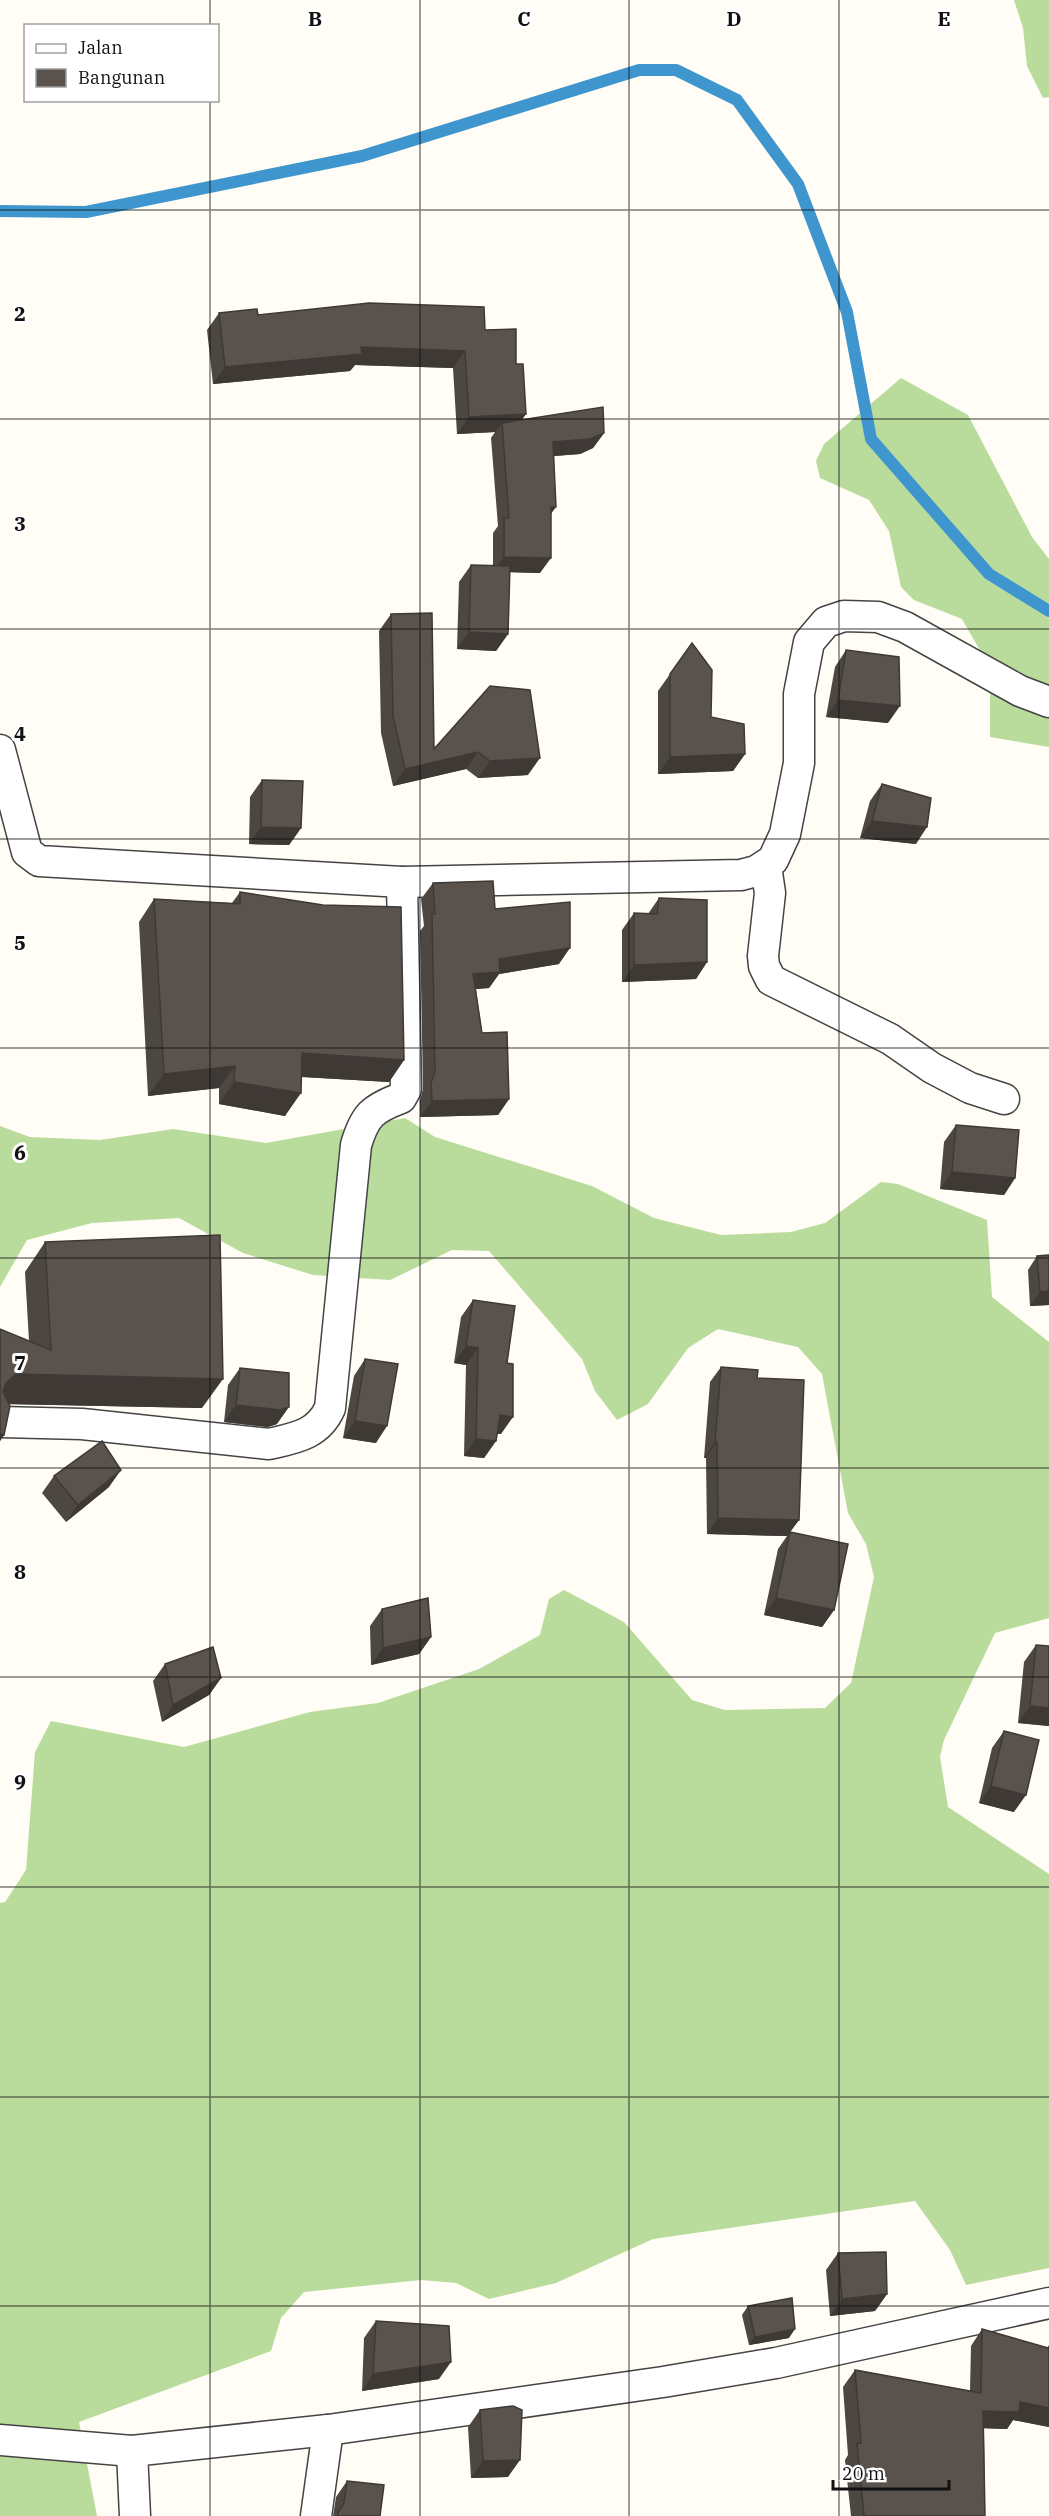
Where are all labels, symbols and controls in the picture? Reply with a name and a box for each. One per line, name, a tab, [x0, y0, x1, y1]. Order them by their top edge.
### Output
text: B	[308, 5, 322, 32]
text: C	[517, 5, 531, 32]
text: D	[726, 5, 742, 32]
text: E	[937, 5, 951, 32]
legend	[24, 24, 219, 102]
text: Jalan	[78, 36, 123, 59]
text: Bangunan	[78, 66, 165, 89]
text: 2	[14, 300, 26, 327]
text: 3	[14, 510, 26, 537]
text: 4	[14, 720, 26, 747]
text: 5	[14, 929, 26, 956]
text: 6	[14, 1139, 26, 1166]
text: 7	[14, 1349, 26, 1376]
text: 8	[14, 1558, 26, 1585]
text: 9	[14, 1768, 26, 1795]
scale bar	[833, 2453, 948, 2491]
text: 20 m	[842, 2462, 885, 2485]

